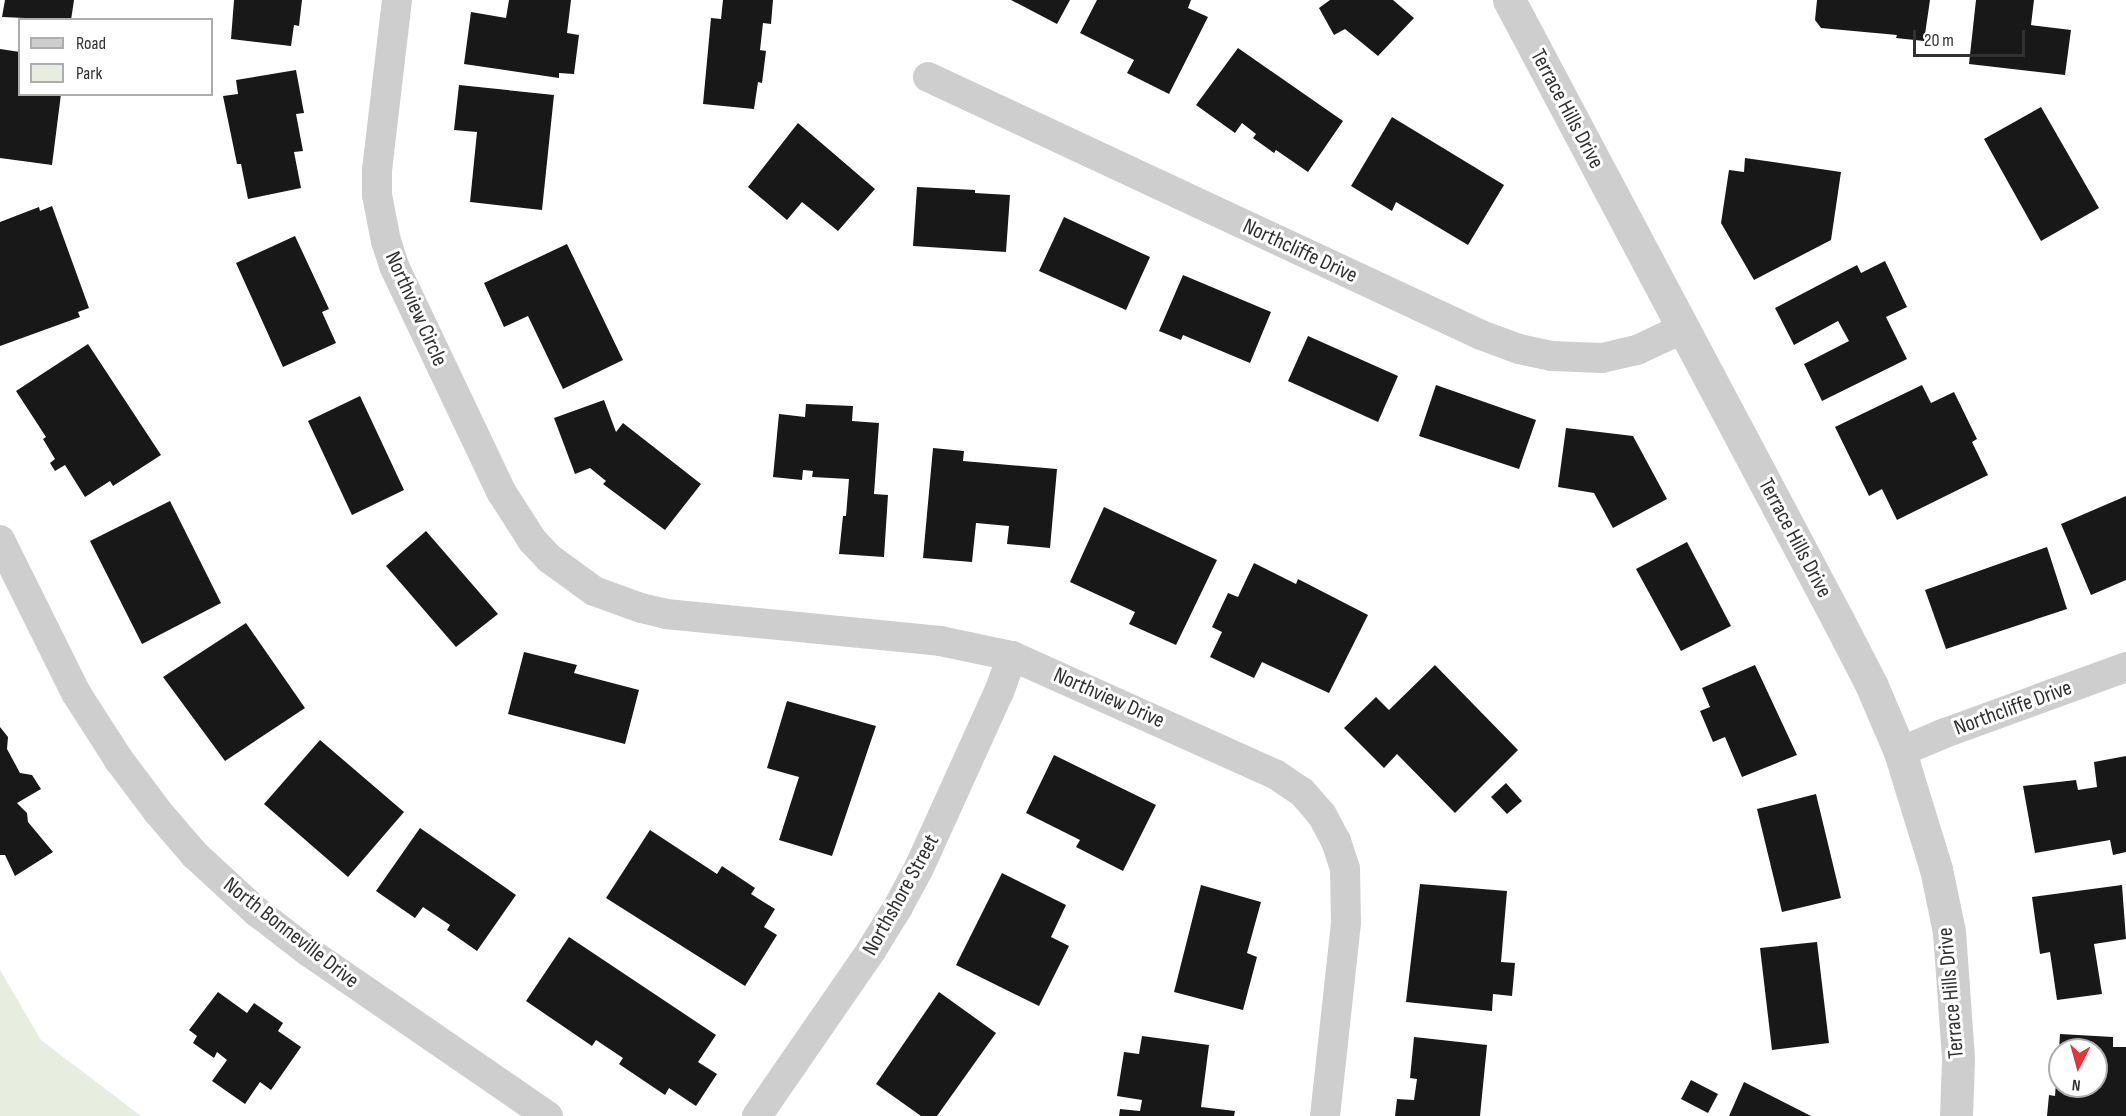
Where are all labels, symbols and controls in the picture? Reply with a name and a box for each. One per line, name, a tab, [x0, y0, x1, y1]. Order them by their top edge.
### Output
legend	[18, 18, 213, 96]
scale bar	[1916, 18, 2028, 56]
text: 20 m	[1924, 30, 1954, 51]
text: Road	[76, 33, 106, 54]
street label: Terrace Hills Drive	[1525, 45, 1609, 173]
text: Park	[76, 63, 102, 84]
street label: Northcliffe Drive	[1239, 213, 1361, 289]
street label: Northview Circle	[379, 248, 453, 370]
street label: Terrace Hills Drive	[1753, 474, 1837, 602]
street label: Northview Drive	[1049, 662, 1169, 734]
street label: Northcliffe Drive	[1951, 674, 2075, 742]
street label: Northshore Street	[857, 830, 945, 960]
street label: North Bonneville Drive	[218, 872, 364, 994]
street label: Terrace Hills Drive	[1932, 926, 1970, 1060]
north arrow	[2048, 1038, 2108, 1098]
text: N	[2071, 1075, 2082, 1094]

